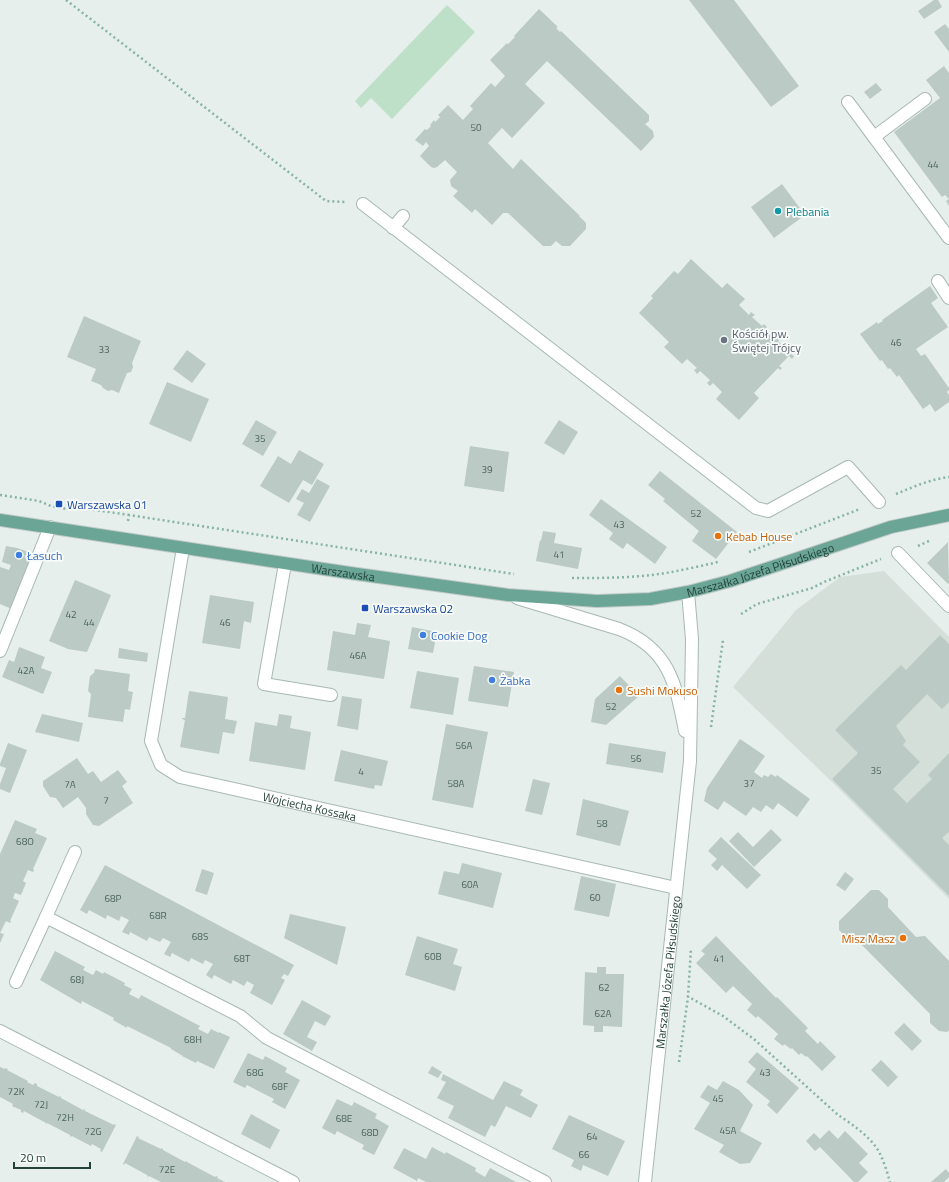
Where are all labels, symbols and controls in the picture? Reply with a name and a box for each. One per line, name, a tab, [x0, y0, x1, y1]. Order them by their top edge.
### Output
house number: 50	[470, 120, 482, 135]
house number: 44	[927, 157, 939, 172]
place label: Plebania	[786, 202, 829, 221]
marker: Plebania	[773, 206, 783, 216]
place label: Kościół pw. Świętej Trójcy	[732, 324, 801, 357]
marker: Kościół pw. Świętej Trójcy	[719, 335, 729, 345]
house number: 46	[890, 335, 902, 350]
house number: 33	[98, 342, 110, 357]
house number: 35	[254, 431, 266, 446]
house number: 39	[481, 462, 493, 477]
place label: Warszawska 01	[67, 495, 147, 514]
marker: Warszawska 01	[54, 499, 64, 509]
house number: 52	[690, 506, 702, 521]
house number: 43	[613, 517, 625, 532]
place label: Kebab House	[726, 527, 792, 546]
marker: Kebab House	[713, 531, 723, 541]
street label: Marszałka Józefa Piłsudskiego	[684, 537, 836, 602]
place label: Łasuch	[26, 546, 62, 565]
house number: 41	[553, 547, 565, 562]
marker: Łasuch	[14, 550, 24, 560]
street label: Warszawska	[310, 558, 376, 586]
place label: Warszawska 02	[373, 599, 453, 618]
marker: Warszawska 02	[360, 603, 370, 613]
house number: 42	[65, 607, 77, 622]
house number: 44	[83, 615, 95, 630]
house number: 46	[219, 615, 231, 630]
place label: Cookie Dog	[431, 626, 487, 645]
marker: Cookie Dog	[418, 630, 428, 640]
house number: 46A	[349, 648, 367, 663]
house number: 42A	[17, 663, 35, 678]
place label: Żabka	[500, 671, 530, 690]
marker: Żabka	[487, 675, 497, 685]
place label: Sushi Mokuso	[627, 681, 698, 700]
marker: Sushi Mokuso	[614, 685, 624, 695]
house number: 52	[605, 699, 617, 714]
house number: 56A	[455, 738, 473, 753]
house number: 56	[630, 751, 642, 766]
house number: 35	[870, 763, 882, 778]
house number: 4	[358, 764, 364, 779]
house number: 58A	[447, 776, 465, 791]
house number: 37	[743, 776, 755, 791]
house number: 7A	[64, 777, 76, 792]
street label: Wojciecha Kossaka	[261, 786, 358, 826]
house number: 7	[103, 793, 109, 808]
house number: 58	[596, 816, 608, 831]
house number: 68O	[16, 834, 34, 849]
house number: 60A	[461, 877, 479, 892]
house number: 60	[589, 890, 601, 905]
house number: 68P	[104, 891, 122, 906]
street label: Marszałka Józefa Piłsudskiego	[650, 895, 685, 1050]
house number: 68R	[149, 908, 167, 923]
house number: 68S	[192, 929, 208, 944]
place label: Misz Masz	[841, 929, 895, 948]
marker: Misz Masz	[898, 933, 908, 943]
house number: 60B	[424, 949, 442, 964]
house number: 68T	[234, 951, 251, 966]
house number: 41	[713, 951, 725, 966]
house number: 68J	[70, 972, 84, 987]
house number: 62	[598, 980, 610, 995]
house number: 62A	[594, 1006, 612, 1021]
house number: 68H	[184, 1032, 202, 1047]
house number: 68G	[246, 1065, 264, 1080]
house number: 43	[759, 1065, 771, 1080]
house number: 68F	[272, 1079, 288, 1094]
house number: 72K	[8, 1084, 25, 1099]
house number: 45	[712, 1091, 724, 1106]
house number: 72J	[34, 1097, 48, 1112]
house number: 72H	[56, 1110, 74, 1125]
house number: 68E	[336, 1111, 353, 1126]
house number: 45A	[719, 1123, 737, 1138]
house number: 72G	[84, 1124, 102, 1139]
house number: 68D	[361, 1125, 379, 1140]
house number: 64	[586, 1129, 598, 1144]
scale bar	[14, 1144, 90, 1170]
house number: 66	[578, 1147, 590, 1162]
text: 20 m	[20, 1148, 46, 1167]
house number: 72E	[159, 1162, 176, 1177]

